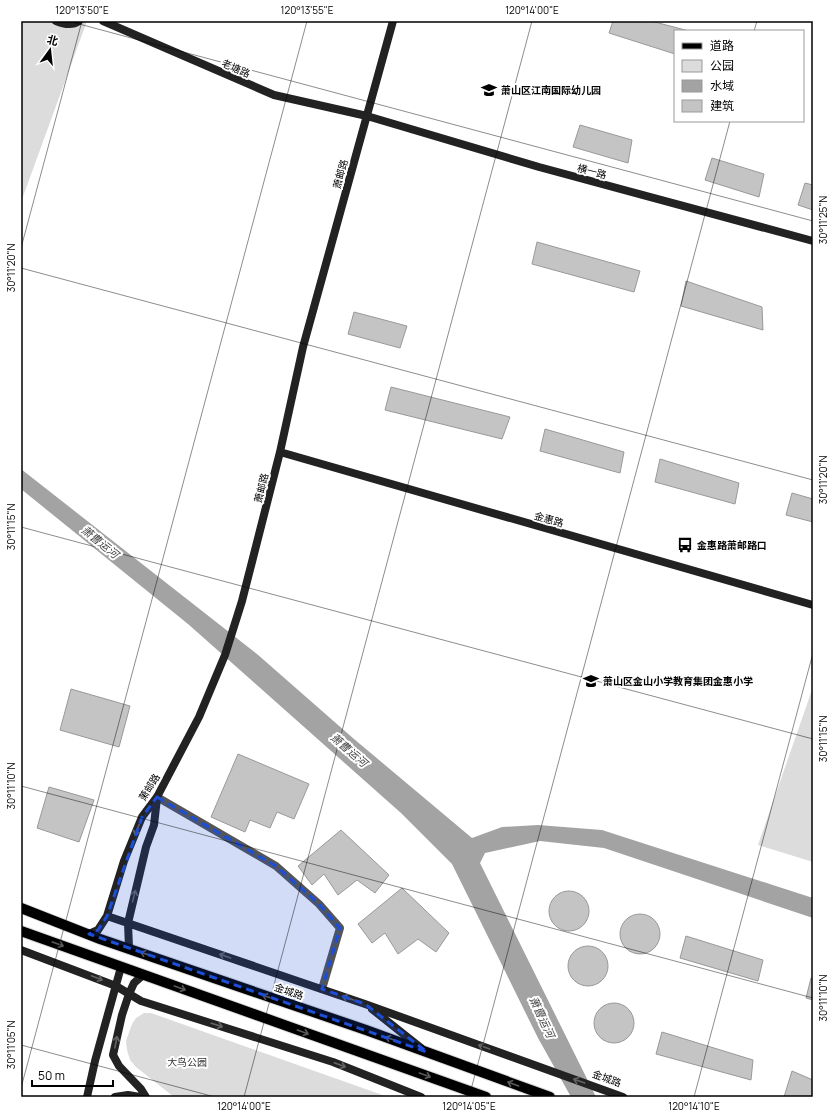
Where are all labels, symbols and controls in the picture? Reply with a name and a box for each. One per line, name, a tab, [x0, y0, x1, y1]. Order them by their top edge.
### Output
text: 120°13'50"E	[55, 3, 109, 17]
text: 120°13'55"E	[281, 3, 334, 17]
text: 120°14'00"E	[505, 3, 559, 17]
north arrow	[30, 30, 70, 70]
legend	[674, 30, 804, 122]
text: 北	[45, 31, 60, 49]
text: 道路	[710, 37, 734, 54]
street label: 老塘路	[219, 56, 253, 80]
text: 公园	[710, 57, 734, 74]
text: 水域	[710, 77, 734, 94]
school or university icon: 萧山区江南国际幼儿园	[480, 81, 498, 99]
place label: 萧山区江南国际幼儿园	[501, 83, 601, 97]
text: 建筑	[710, 97, 734, 114]
street label: 萧邮路	[329, 158, 351, 190]
street label: 横一路	[576, 160, 608, 182]
text: 30°11'25"N	[816, 196, 830, 244]
text: 30°11'20"N	[4, 244, 18, 292]
text: 30°11'20"N	[816, 456, 830, 504]
street label: 萧邮路	[251, 472, 271, 504]
text: 30°11'15"N	[4, 504, 18, 550]
street label: 金惠路	[533, 508, 565, 530]
water label: 萧曹运河	[78, 522, 124, 563]
bus stop icon: 金惠路萧邮路口	[676, 536, 694, 554]
place label: 金惠路萧邮路口	[696, 538, 767, 552]
school or university icon: 萧山区金山小学教育集团金惠小学	[582, 672, 600, 690]
place label: 萧山区金山小学教育集团金惠小学	[603, 674, 753, 688]
text: 30°11'15"N	[816, 716, 830, 762]
water label: 萧曹运河	[328, 730, 372, 771]
text: 30°11'10"N	[4, 762, 18, 809]
street label: 萧邮路	[135, 771, 163, 803]
one-way arrow	[132, 823, 140, 835]
one-way arrow	[131, 890, 139, 903]
one-way arrow	[51, 940, 63, 948]
one-way arrow	[140, 950, 152, 958]
one-way arrow	[220, 952, 232, 960]
text: 30°11'10"N	[816, 974, 830, 1021]
one-way arrow	[90, 975, 102, 983]
street label: 金城路	[273, 979, 305, 1003]
one-way arrow	[173, 985, 186, 992]
one-way arrow	[263, 992, 275, 1000]
one-way arrow	[343, 994, 355, 1002]
water label: 萧曹运河	[526, 994, 559, 1042]
text: 30°11'05"N	[4, 1020, 18, 1069]
one-way arrow	[210, 1022, 223, 1029]
one-way arrow	[296, 1028, 308, 1036]
one-way arrow	[386, 1035, 398, 1043]
one-way arrow	[112, 1036, 120, 1049]
one-way arrow	[478, 1043, 491, 1050]
park label: 大鸟公园	[167, 1055, 207, 1069]
one-way arrow	[334, 1061, 346, 1069]
scale bar	[32, 1062, 113, 1088]
street label: 金城路	[591, 1066, 623, 1090]
text: 50 m	[38, 1067, 65, 1084]
one-way arrow	[418, 1072, 431, 1079]
one-way arrow	[572, 1077, 585, 1084]
one-way arrow	[508, 1079, 520, 1087]
text: 120°14'00"E	[217, 1099, 271, 1113]
text: 120°14'05"E	[442, 1099, 496, 1113]
text: 120°14'10"E	[668, 1099, 720, 1113]

